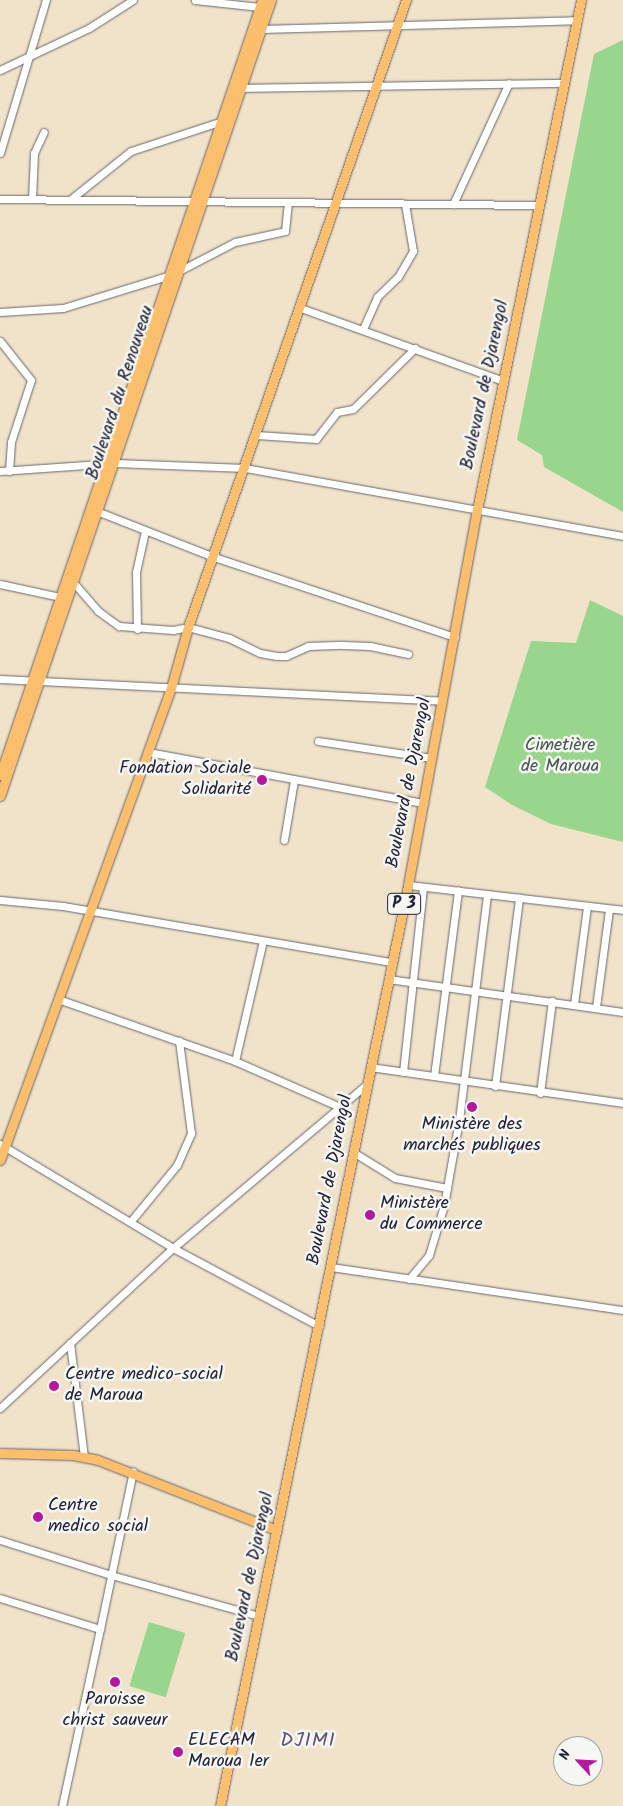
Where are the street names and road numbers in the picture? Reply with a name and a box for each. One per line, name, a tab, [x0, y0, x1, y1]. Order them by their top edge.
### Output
street label: Boulevard de Djarengol	[457, 298, 515, 472]
street label: Boulevard du Renouveau	[83, 303, 159, 483]
street label: Boulevard de Djarengol	[383, 696, 437, 870]
road number: P 3	[386, 891, 422, 918]
street label: Boulevard de Djarengol	[304, 1093, 358, 1267]
street label: Boulevard de Djarengol	[222, 1490, 280, 1664]

